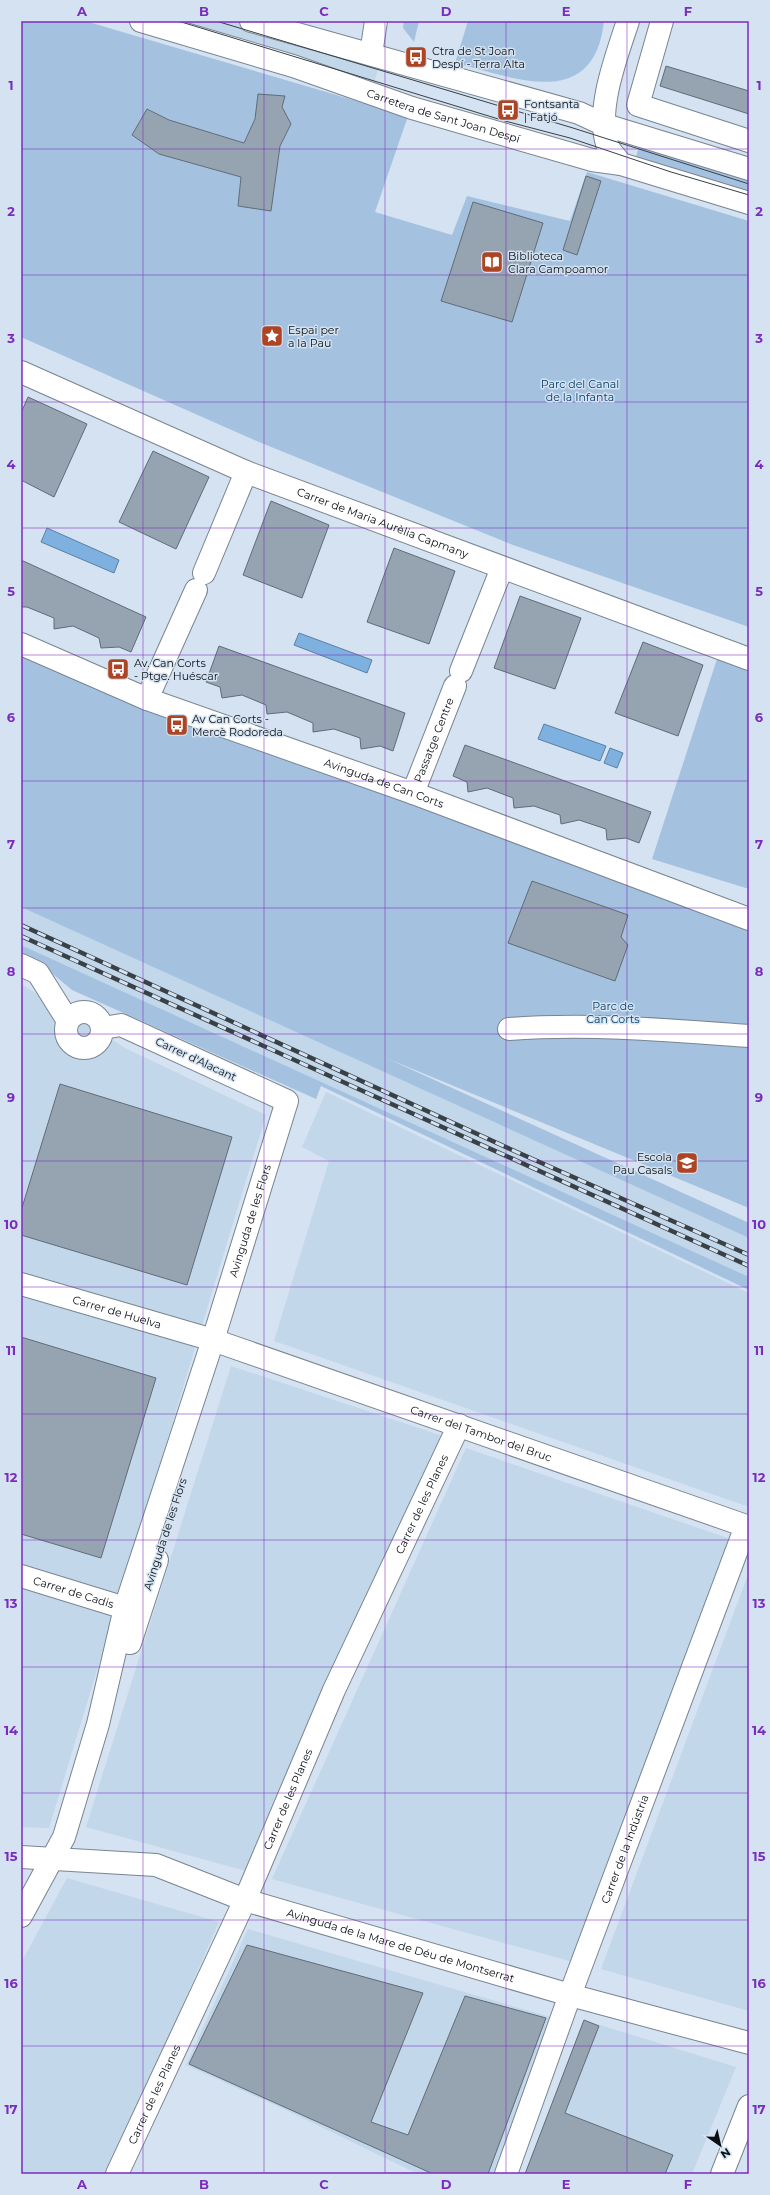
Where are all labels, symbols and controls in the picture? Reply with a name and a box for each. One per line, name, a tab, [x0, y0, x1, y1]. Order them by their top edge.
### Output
text: A	[76, 3, 88, 19]
text: B	[199, 3, 209, 19]
text: C	[319, 3, 329, 19]
text: D	[441, 3, 452, 19]
text: E	[562, 3, 571, 19]
text: F	[684, 3, 692, 19]
bus stop icon: Ctra de St Joan Despí - Terra Alta	[403, 44, 429, 70]
place label: Ctra de St Joan Despí - Terra Alta	[432, 44, 525, 71]
text: 1	[8, 77, 14, 93]
text: 1	[756, 77, 762, 93]
street label: Carretera de Sant Joan Despí	[365, 86, 523, 146]
bus stop icon: Fontsanta | Fatjó	[495, 97, 521, 123]
place label: Fontsanta | Fatjó	[524, 97, 580, 124]
text: 2	[7, 203, 15, 219]
text: 2	[755, 203, 763, 219]
library icon: Biblioteca Clara Campoamor	[479, 249, 505, 275]
place label: Biblioteca Clara Campoamor	[508, 249, 608, 276]
place icon: Espai per a la Pau	[259, 323, 285, 349]
place label: Espai per a la Pau	[288, 323, 339, 350]
text: 3	[6, 330, 15, 346]
text: 3	[754, 330, 763, 346]
park label: Parc del Canal de la Infanta	[541, 377, 619, 404]
text: 4	[7, 456, 16, 472]
text: 4	[755, 456, 764, 472]
street label: Carrer de Maria Aurèlia Capmany	[295, 485, 470, 561]
text: 5	[7, 583, 15, 599]
text: 5	[755, 583, 763, 599]
bus stop icon: Av. Can Corts - Ptge. Huéscar	[105, 656, 131, 682]
place label: Av. Can Corts - Ptge. Huéscar	[134, 656, 218, 683]
street label: Passatge Centre	[411, 695, 457, 784]
text: 6	[7, 709, 16, 725]
text: 6	[755, 709, 764, 725]
bus stop icon: Av Can Corts - Mercè Rodoreda	[164, 712, 190, 738]
place label: Av Can Corts - Mercè Rodoreda	[192, 712, 283, 739]
street label: Avinguda de Can Corts	[322, 755, 446, 811]
text: 7	[7, 836, 15, 852]
text: 7	[755, 836, 763, 852]
text: 8	[7, 963, 16, 979]
text: 8	[755, 963, 764, 979]
park label: Parc de Can Corts	[586, 999, 640, 1026]
street label: Carrer d'Alacant	[153, 1034, 239, 1084]
text: 9	[7, 1089, 15, 1105]
text: 9	[755, 1089, 763, 1105]
place label: Escola Pau Casals	[613, 1150, 673, 1177]
school or university icon: Escola Pau Casals	[674, 1150, 700, 1176]
street label: Avinguda de les Flors	[226, 1162, 274, 1279]
text: 10	[4, 1216, 18, 1232]
text: 10	[752, 1216, 766, 1232]
street label: Carrer de Huelva	[71, 1292, 163, 1332]
text: 11	[6, 1342, 16, 1358]
text: 11	[754, 1342, 764, 1358]
street label: Carrer del Tambor del Bruc	[409, 1402, 554, 1465]
street label: Carrer de les Planes	[392, 1452, 451, 1556]
text: 12	[5, 1469, 18, 1485]
text: 12	[753, 1469, 766, 1485]
street label: Avinguda de les Flors	[140, 1476, 190, 1592]
street label: Carrer de Cadis	[31, 1573, 116, 1611]
text: 13	[5, 1595, 18, 1611]
text: 13	[753, 1595, 766, 1611]
text: 14	[4, 1722, 18, 1738]
text: 14	[752, 1722, 766, 1738]
street label: Carrer de les Planes	[260, 1746, 316, 1852]
street label: Carrer de la Indústria	[598, 1793, 652, 1906]
text: 15	[5, 1848, 18, 1864]
text: 15	[753, 1848, 766, 1864]
street label: Avinguda de la Mare de Déu de Montserrat	[285, 1906, 517, 1986]
text: 16	[4, 1975, 18, 1991]
text: 16	[752, 1975, 766, 1991]
street label: Carrer de les Planes	[125, 2042, 184, 2146]
text: 17	[4, 2101, 18, 2117]
text: 17	[752, 2101, 766, 2117]
north arrow	[700, 2125, 740, 2165]
text: N	[718, 2145, 733, 2162]
text: A	[76, 2176, 88, 2192]
text: B	[199, 2176, 209, 2192]
text: C	[319, 2176, 329, 2192]
text: D	[441, 2176, 452, 2192]
text: E	[562, 2176, 571, 2192]
text: F	[684, 2176, 692, 2192]

